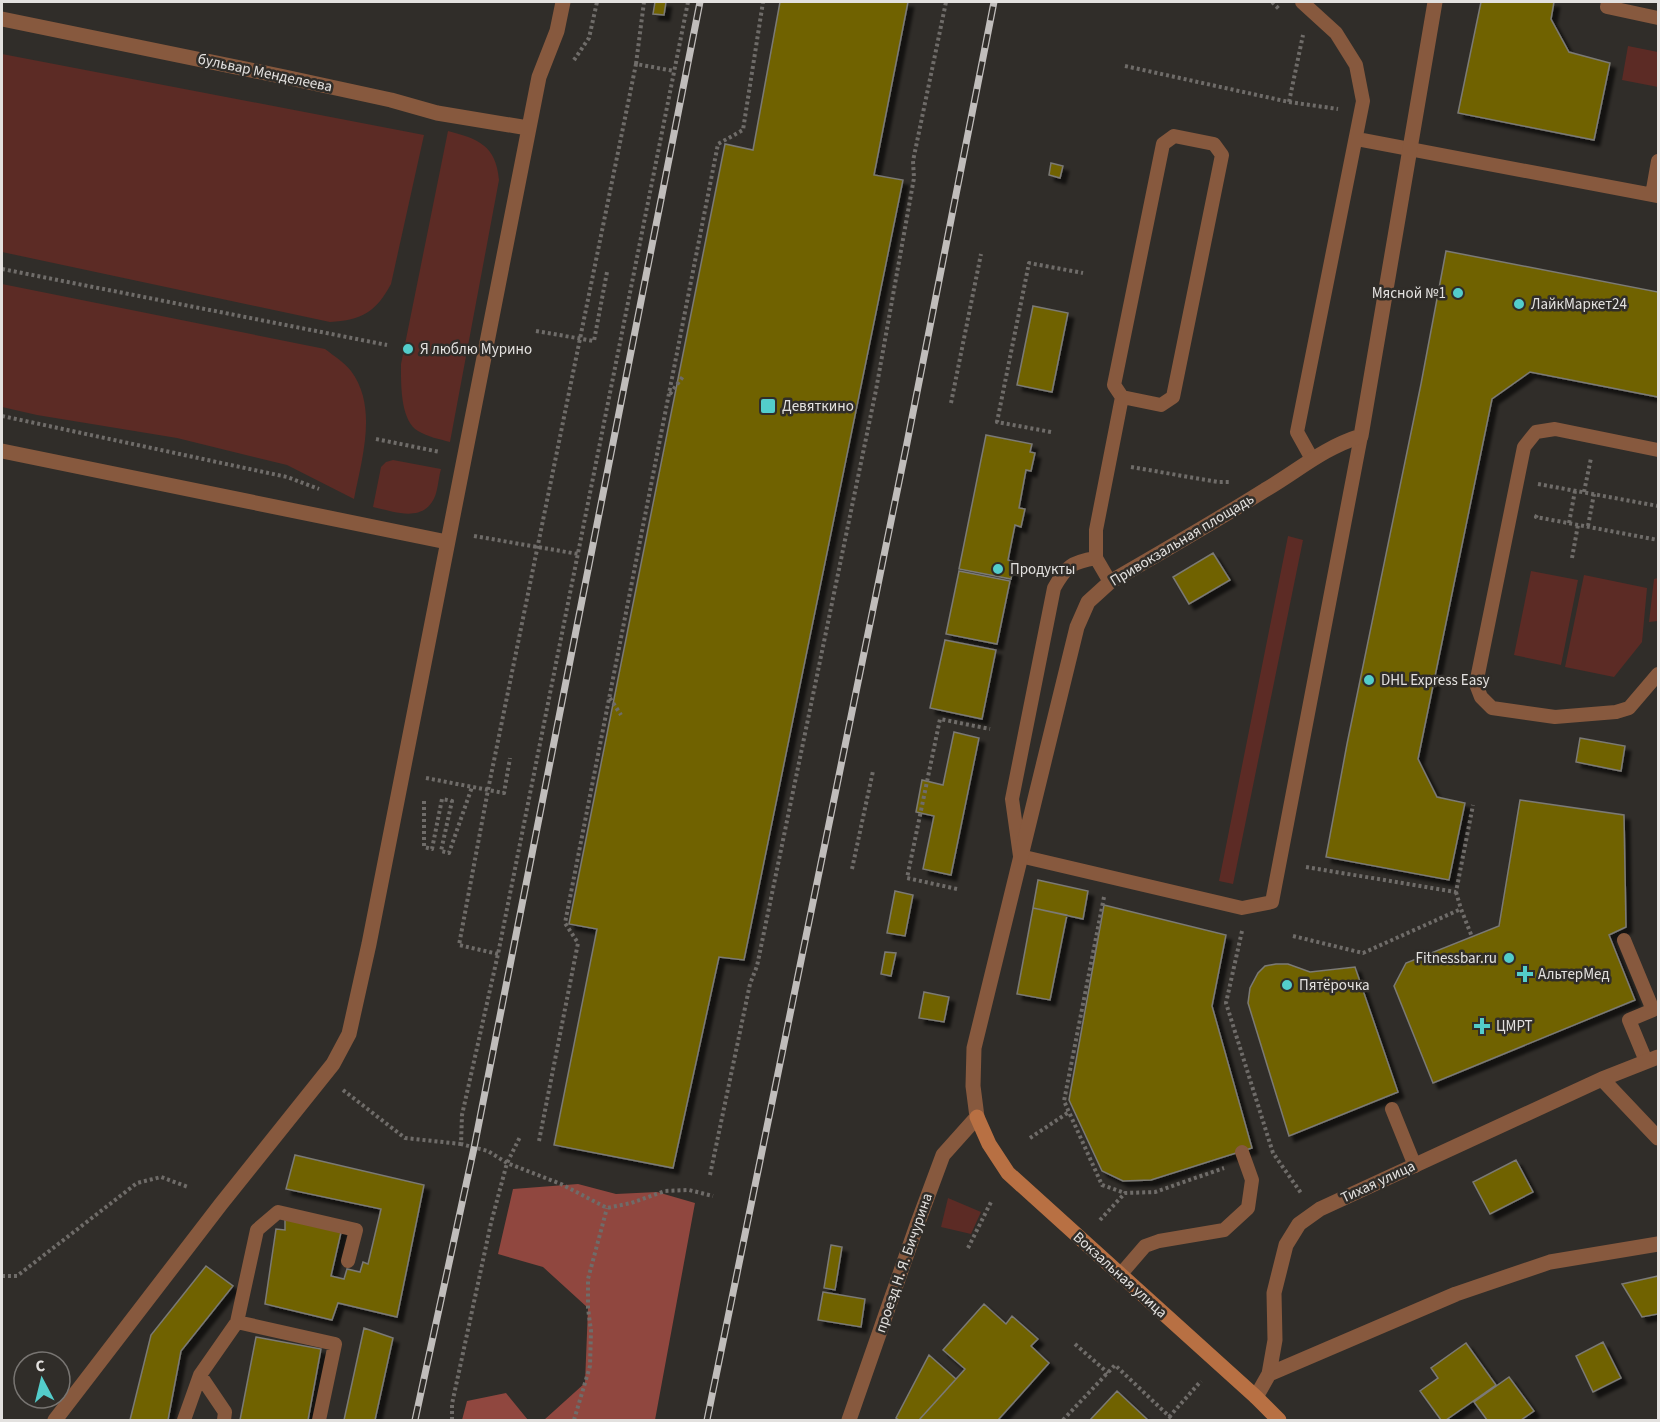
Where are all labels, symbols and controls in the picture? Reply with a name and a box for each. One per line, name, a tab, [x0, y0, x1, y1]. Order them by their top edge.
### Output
street label: бульвар Менделеева	[196, 48, 334, 98]
place label: Мясной №1	[1372, 283, 1446, 304]
marker: Мясной №1	[1451, 286, 1465, 300]
place label: ЛайкМаркет24	[1531, 294, 1628, 315]
marker: ЛайкМаркет24	[1512, 297, 1526, 311]
place label: Я люблю Мурино	[420, 339, 532, 360]
marker: Я люблю Мурино	[401, 342, 415, 356]
place label: Девяткино	[782, 396, 854, 417]
marker: Девяткино	[759, 397, 777, 415]
street label: Привокзальная площадь	[1106, 489, 1258, 591]
place label: Продукты	[1010, 559, 1075, 580]
marker: Продукты	[991, 562, 1005, 576]
place label: DHL Express Easy	[1381, 670, 1490, 691]
marker: DHL Express Easy	[1362, 673, 1376, 687]
place label: Fitnessbar.ru	[1416, 948, 1497, 969]
marker: Fitnessbar.ru	[1502, 951, 1516, 965]
place label: АльтерМед	[1538, 964, 1610, 985]
marker: АльтерМед	[1516, 965, 1534, 983]
place label: Пятёрочка	[1299, 975, 1370, 996]
marker: Пятёрочка	[1280, 978, 1294, 992]
place label: ЦМРТ	[1496, 1016, 1533, 1037]
marker: ЦМРТ	[1473, 1017, 1491, 1035]
street label: Тихая улица	[1337, 1156, 1419, 1208]
street label: проезд Н. Я. Бичурина	[870, 1190, 938, 1336]
street label: Вокзальная улица	[1068, 1227, 1172, 1323]
north arrow	[12, 1350, 72, 1410]
text: С	[34, 1355, 46, 1378]

